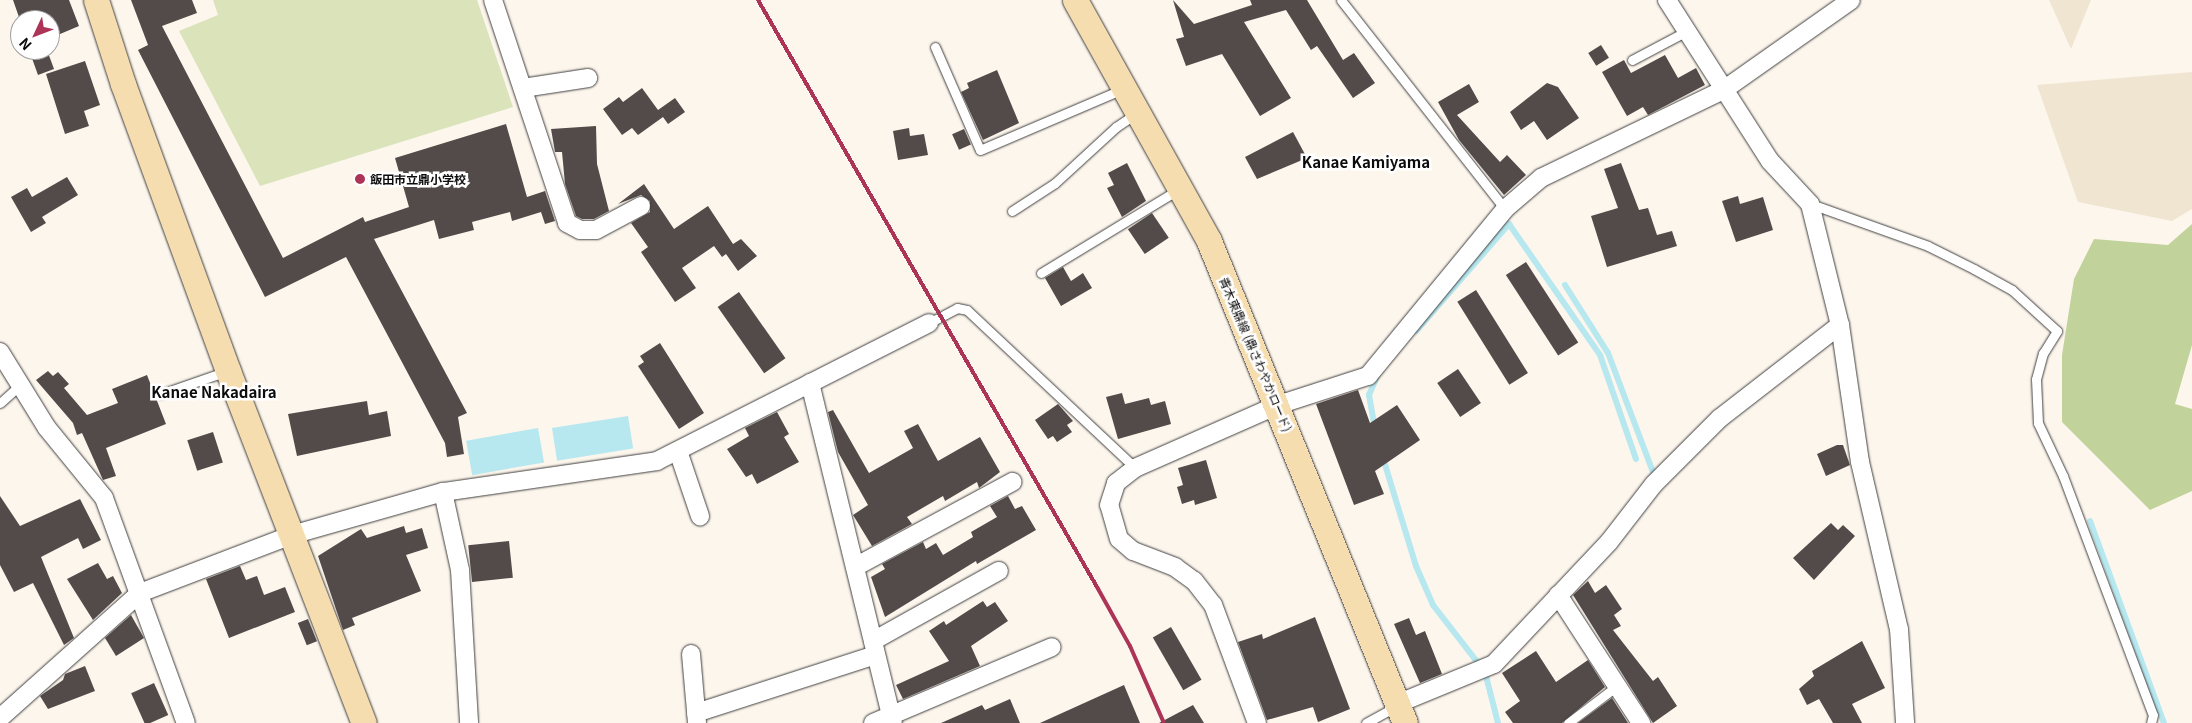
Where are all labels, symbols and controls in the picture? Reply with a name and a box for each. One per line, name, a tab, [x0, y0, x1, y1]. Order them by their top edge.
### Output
north arrow	[10, 10, 60, 60]
text: N	[14, 34, 36, 55]
district label: Kanae Kamiyama	[1302, 153, 1430, 171]
place label: 飯田市立鼎小学校	[370, 172, 466, 186]
marker: 飯田市立鼎小学校	[354, 173, 366, 185]
street label: 青木東鼎線 (鼎さわやかロード)	[1217, 274, 1295, 434]
district label: Kanae Nakadaira	[151, 383, 277, 401]

